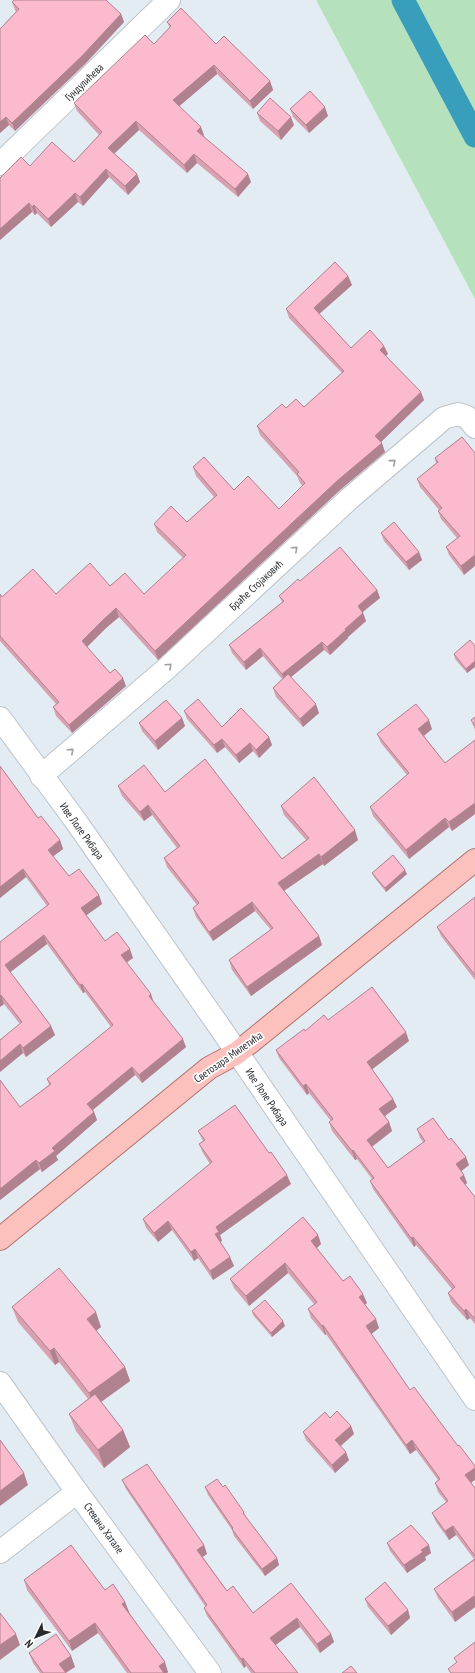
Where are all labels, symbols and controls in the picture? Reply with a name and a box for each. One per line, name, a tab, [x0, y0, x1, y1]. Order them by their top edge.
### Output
street label: Гундулићева	[62, 60, 106, 104]
one-way arrow	[388, 460, 395, 467]
one-way arrow	[290, 546, 298, 553]
street label: Браће Стојаковић	[226, 557, 286, 613]
one-way arrow	[165, 663, 172, 670]
one-way arrow	[66, 748, 74, 756]
street label: Иве Лоле Рибара	[57, 800, 107, 862]
street label: Светозара Милетића	[191, 1028, 265, 1086]
street label: Иве Лоле Рибара	[243, 1065, 291, 1129]
street label: Стевана Хатале	[81, 1500, 127, 1556]
north arrow	[16, 1617, 56, 1657]
text: N	[22, 1637, 36, 1651]

